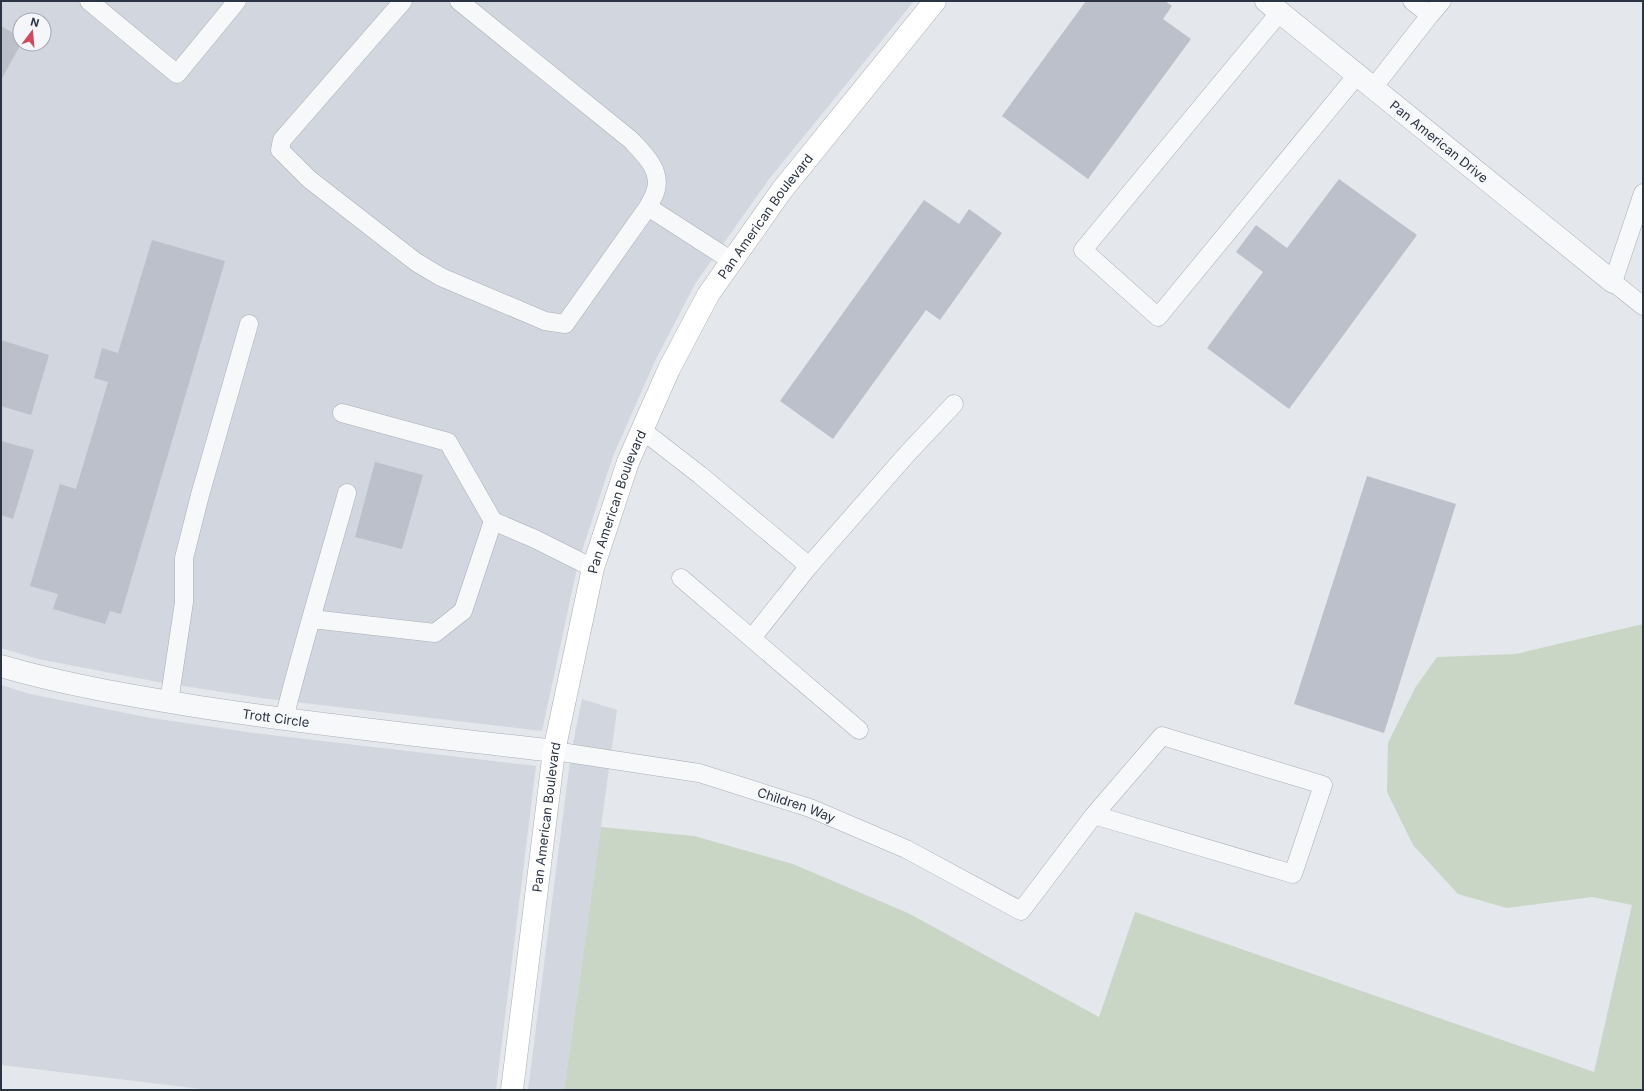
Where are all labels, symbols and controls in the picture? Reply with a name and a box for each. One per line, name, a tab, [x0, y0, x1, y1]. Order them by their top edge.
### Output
north arrow	[12, 12, 52, 52]
text: N	[29, 15, 41, 30]
street label: Pan American Drive	[1387, 97, 1492, 186]
street label: Pan American Boulevard	[714, 150, 816, 282]
street label: Pan American Boulevard	[584, 427, 649, 575]
street label: Trott Circle	[241, 705, 310, 730]
street label: Pan American Boulevard	[529, 741, 564, 893]
street label: Children Way	[755, 784, 838, 826]

